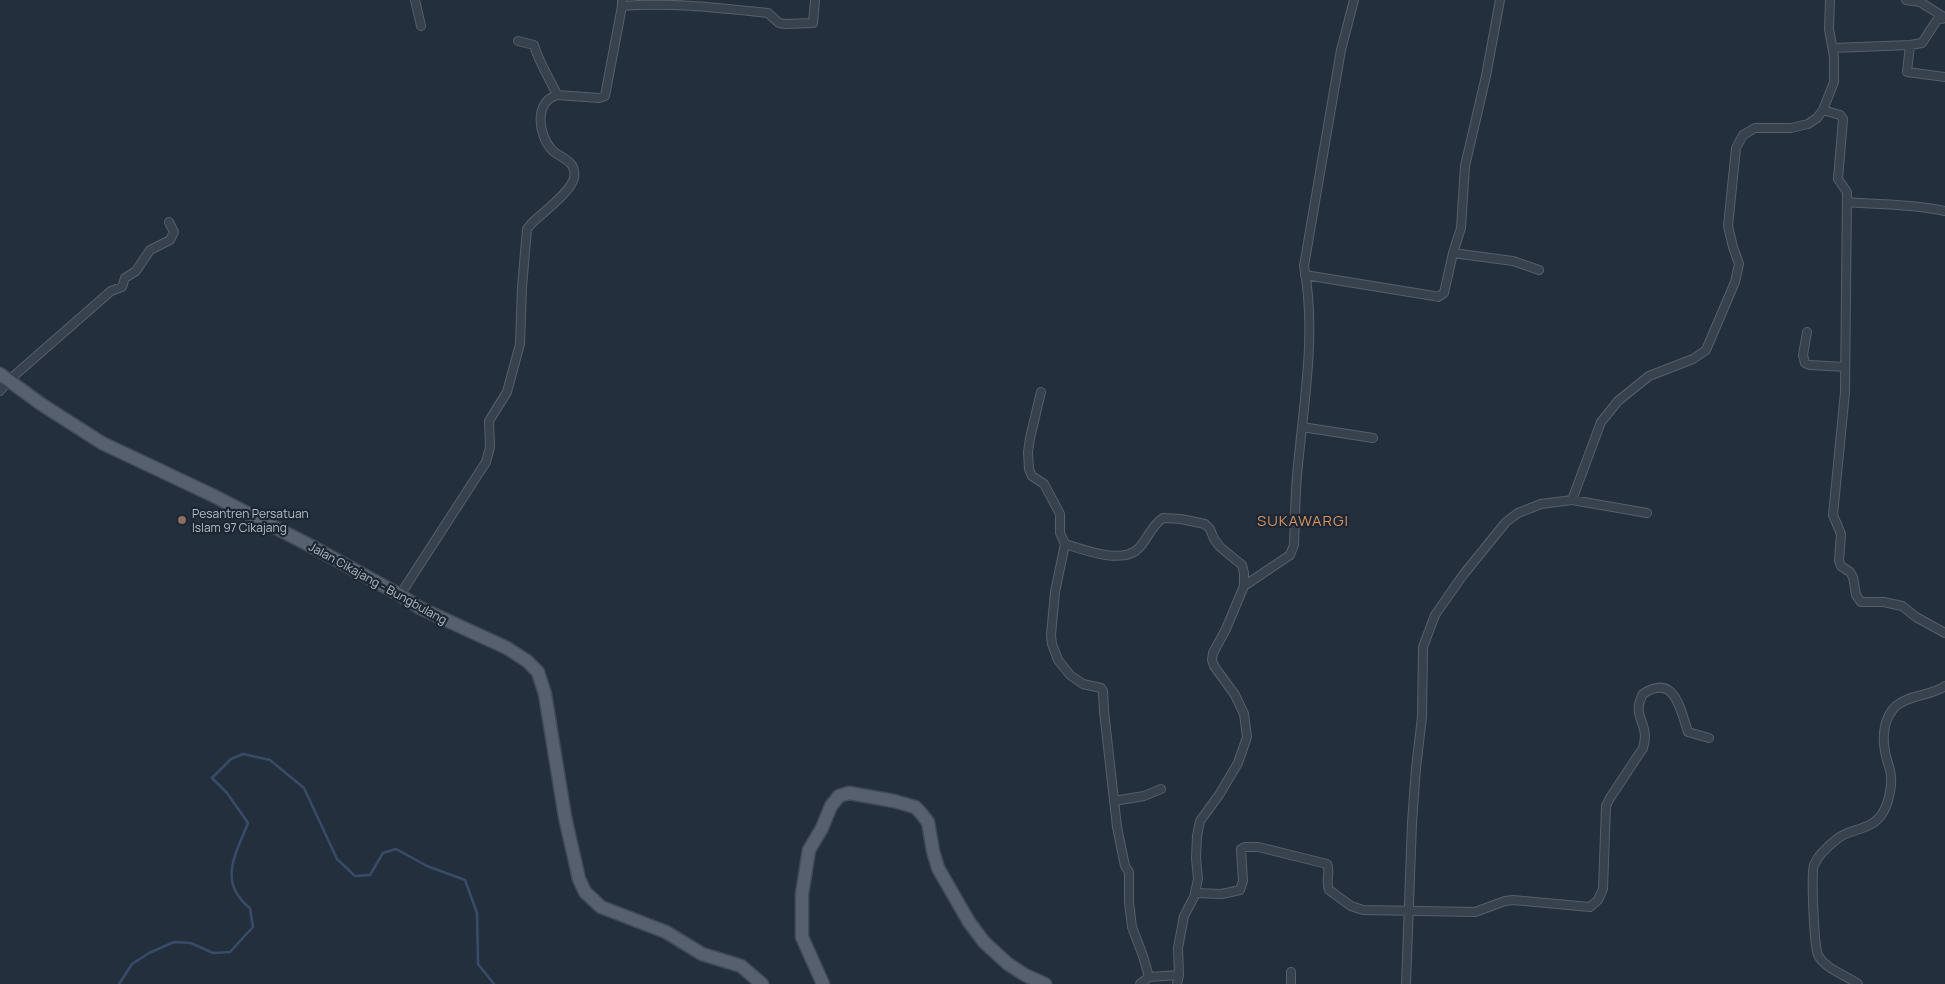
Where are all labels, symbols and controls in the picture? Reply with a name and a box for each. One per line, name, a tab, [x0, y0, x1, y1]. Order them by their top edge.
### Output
place label: Pesantren Persatuan Islam 97 Cikajang	[192, 505, 309, 536]
district label: SUKAWARGI	[1257, 510, 1349, 531]
marker: Pesantren Persatuan Islam 97 Cikajang	[176, 514, 188, 526]
street label: Jalan Cikajang - Bungbulang	[306, 538, 450, 628]

